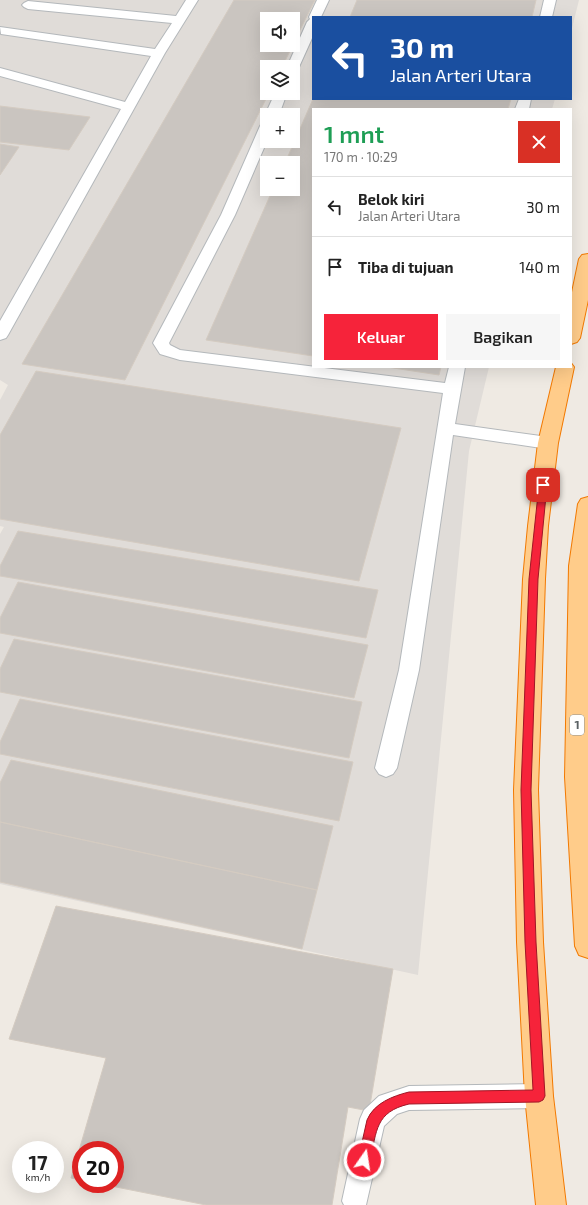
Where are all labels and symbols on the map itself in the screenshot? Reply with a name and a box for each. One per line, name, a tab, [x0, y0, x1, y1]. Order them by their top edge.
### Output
pin	[526, 468, 560, 502]
road number: 1	[570, 715, 584, 735]
position arrow	[343, 1139, 385, 1181]
speed limit sign: 20	[72, 1141, 124, 1193]

